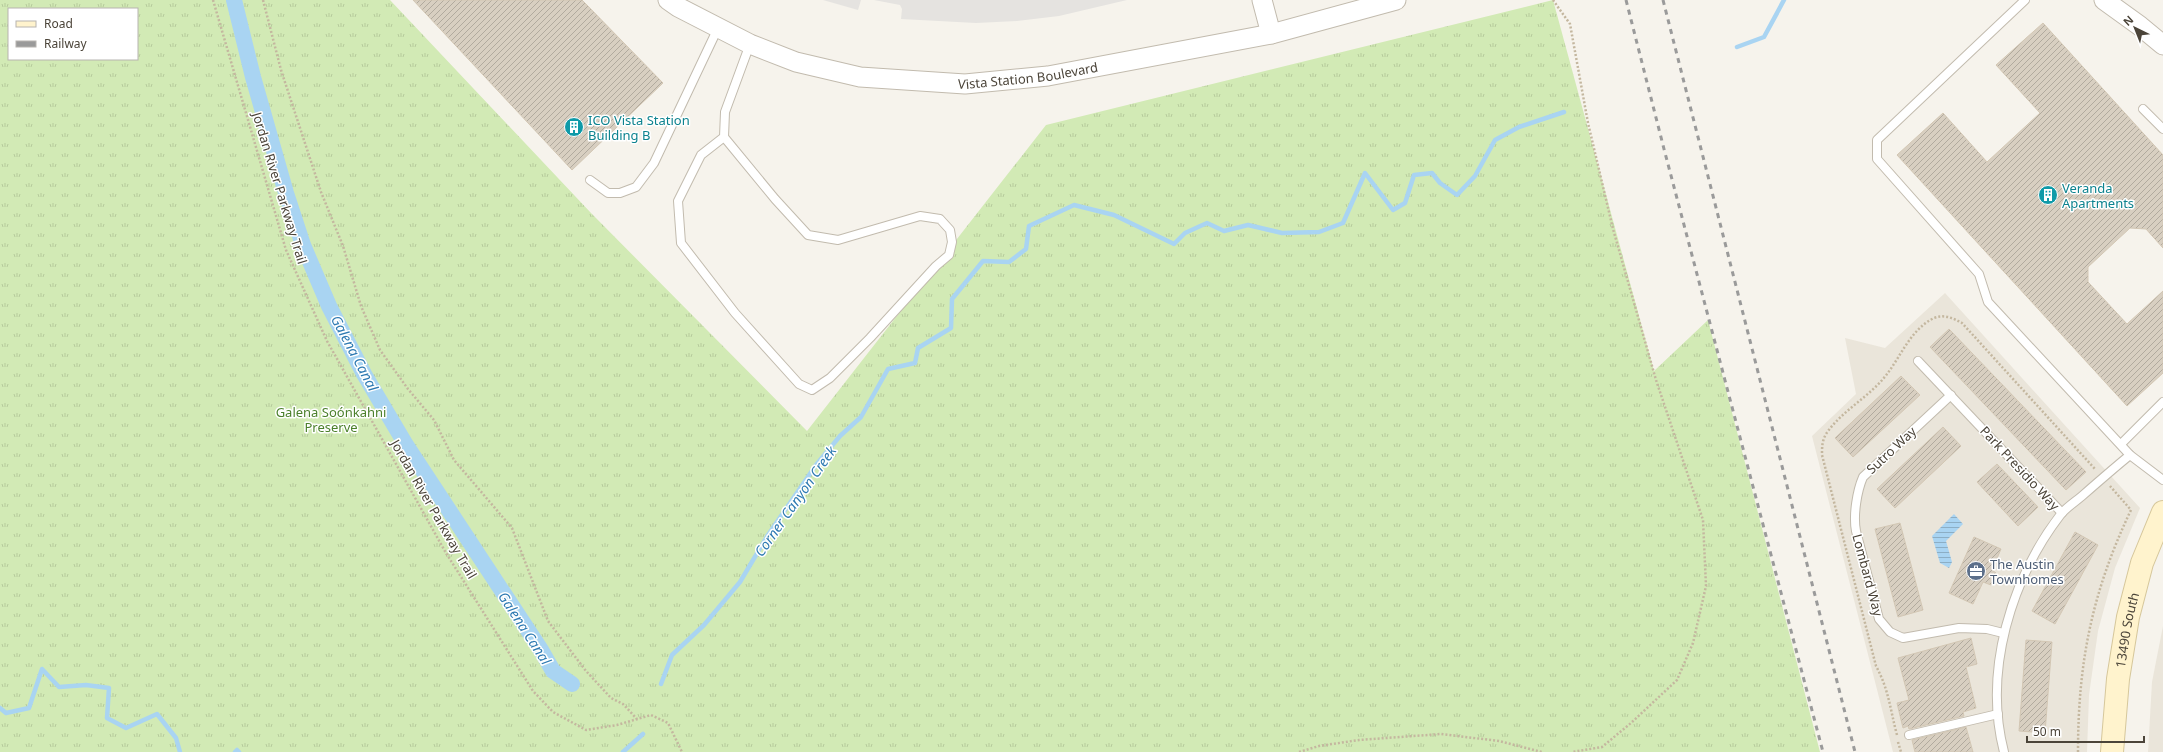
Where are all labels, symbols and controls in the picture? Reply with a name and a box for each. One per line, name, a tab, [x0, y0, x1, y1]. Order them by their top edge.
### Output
legend	[8, 8, 138, 60]
north arrow	[2115, 8, 2155, 48]
text: N	[2119, 12, 2136, 29]
text: Road	[44, 15, 73, 32]
text: Railway	[44, 35, 88, 52]
street label: Vista Station Boulevard	[957, 58, 1099, 93]
street label: Jordan River Parkway Trail	[248, 108, 312, 266]
place label: ICO Vista Station Building B	[588, 111, 690, 144]
building icon: ICO Vista Station Building B	[563, 116, 585, 138]
place label: Veranda Apartments	[2062, 179, 2134, 212]
building icon: Veranda Apartments	[2037, 184, 2059, 206]
water label: Galena Canal	[327, 312, 383, 395]
park label: Galena Soónkahni Preserve	[276, 403, 386, 436]
street label: Sutro Way	[1862, 422, 1920, 478]
street label: Park Presidio Way	[1976, 422, 2064, 514]
street label: Jordan River Parkway Trail	[386, 434, 481, 582]
water label: Corner Canyon Creek	[750, 441, 841, 560]
street label: Lombard Way	[1848, 532, 1888, 618]
place label: The Austin Townhomes	[1990, 555, 2064, 588]
office icon: The Austin Townhomes	[1965, 560, 1987, 582]
water label: Galena Canal	[494, 588, 556, 669]
street label: 13490 South	[2111, 590, 2143, 669]
scale bar	[2027, 718, 2144, 744]
text: 50 m	[2033, 723, 2061, 740]

